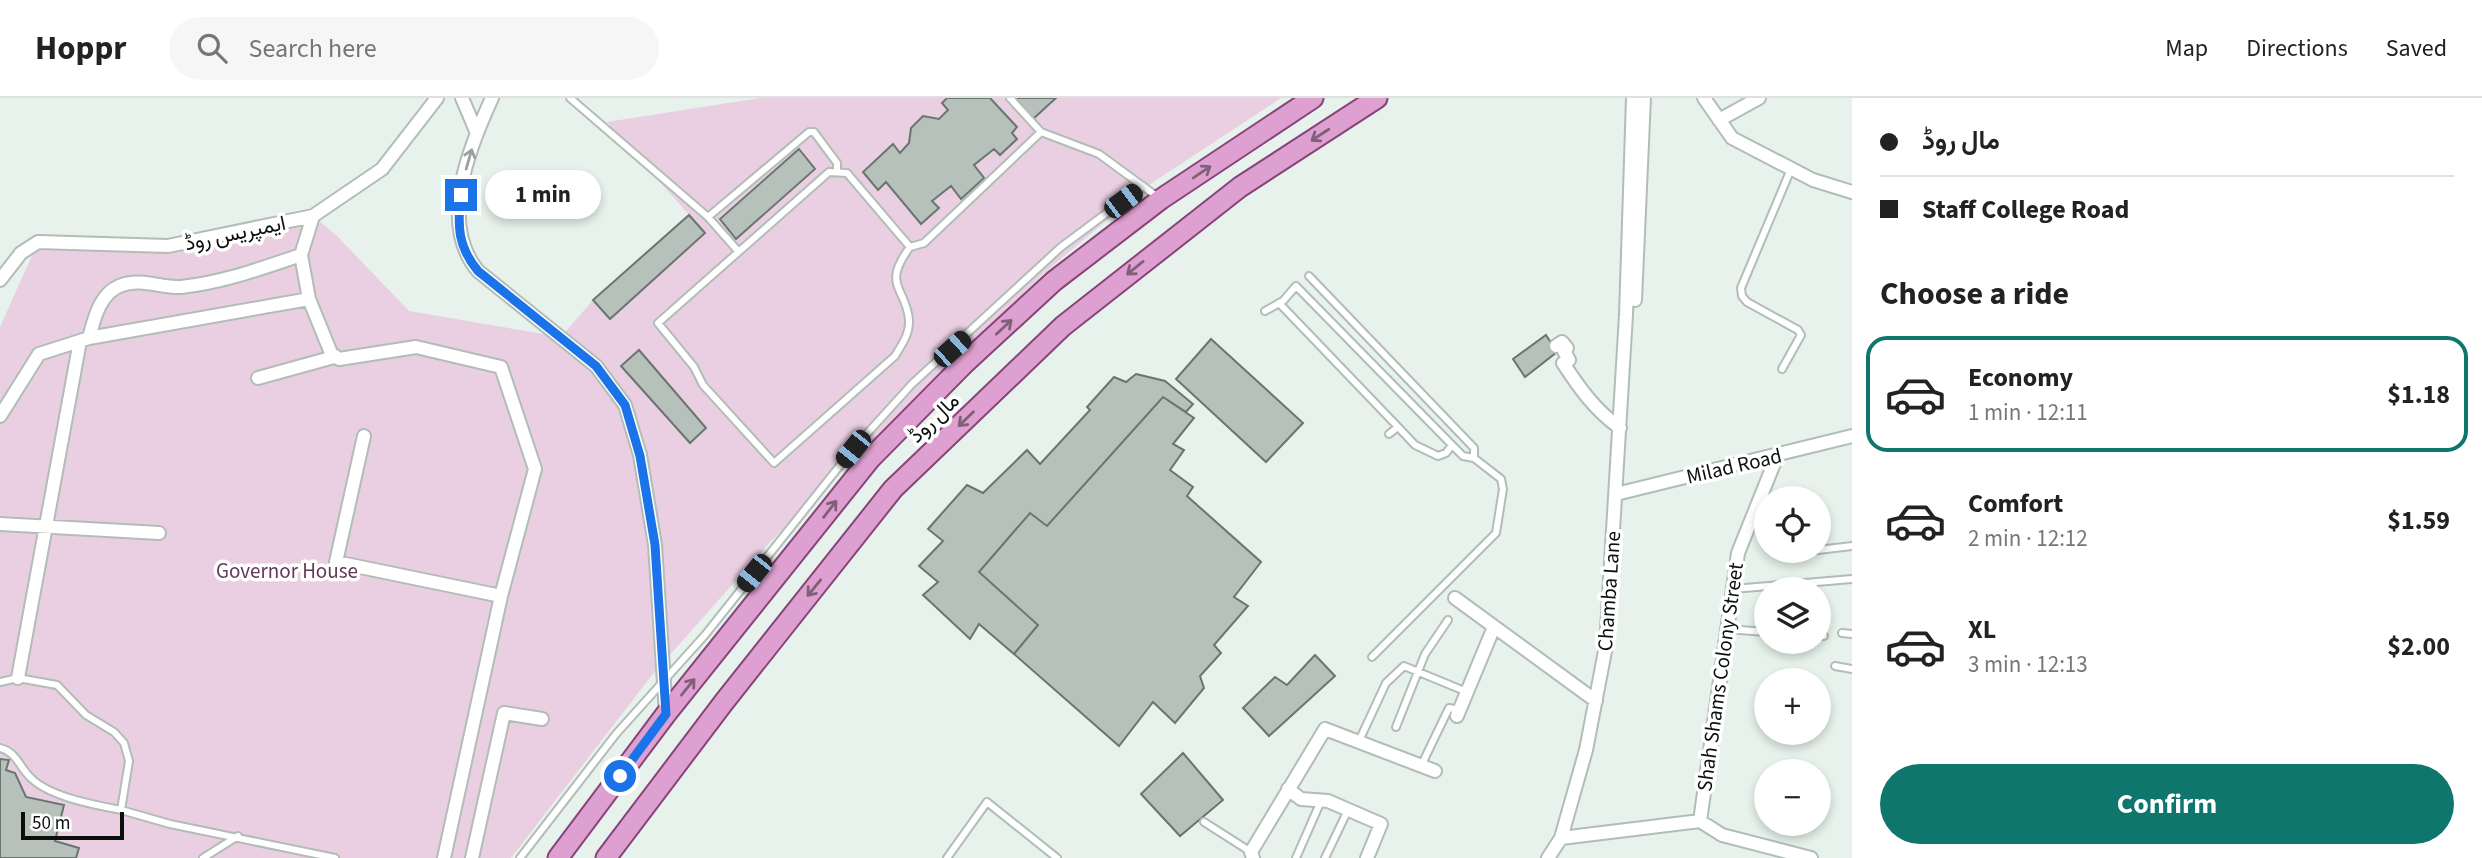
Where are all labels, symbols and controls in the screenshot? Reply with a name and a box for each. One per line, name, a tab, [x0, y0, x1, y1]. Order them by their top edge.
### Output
search box	[169, 17, 659, 80]
text: Hoppr	[35, 25, 127, 72]
icon: search	[193, 29, 231, 67]
text: Search here	[249, 30, 377, 67]
text: Map	[2165, 31, 2208, 66]
text: Directions	[2246, 31, 2348, 66]
text: Saved	[2386, 31, 2447, 66]
text: مال روڈ	[1922, 122, 2000, 159]
one-way arrow	[1311, 128, 1330, 143]
one-way arrow	[463, 148, 476, 170]
one-way arrow	[1192, 165, 1211, 179]
callout: 1 min	[486, 170, 601, 220]
text: 1 min	[515, 178, 571, 211]
route end	[445, 179, 477, 211]
car	[1100, 180, 1147, 222]
text: Staff College Road	[1922, 191, 2129, 228]
street label: ایمپریس روڈ	[182, 208, 288, 258]
one-way arrow	[1127, 260, 1145, 275]
text: Choose a ride	[1880, 271, 2069, 317]
one-way arrow	[995, 319, 1013, 335]
car	[930, 327, 975, 371]
text: Economy	[1968, 359, 2073, 396]
icon: car	[1884, 363, 1947, 426]
text: $1.18	[2387, 376, 2450, 413]
street label: مال روڈ	[902, 386, 966, 450]
text: 1 min · 12:11	[1968, 396, 2088, 429]
one-way arrow	[958, 411, 975, 428]
car	[832, 426, 875, 472]
street label: Milad Road	[1683, 440, 1785, 492]
text: Comfort	[1968, 485, 2063, 522]
map controls	[1754, 486, 1831, 836]
button: locate	[1754, 486, 1831, 563]
icon: car	[1884, 489, 1947, 552]
one-way arrow	[823, 500, 838, 519]
text: $1.59	[2387, 502, 2450, 539]
text: 2 min · 12:12	[1968, 522, 2088, 555]
street label: Chamba Lane	[1590, 530, 1628, 652]
car	[733, 550, 776, 596]
park label: Governor House	[216, 556, 358, 586]
street label: Shah Shams Colony Street	[1689, 561, 1751, 793]
button: layers	[1754, 577, 1831, 654]
one-way arrow	[806, 578, 821, 596]
text: XL	[1968, 611, 1996, 648]
icon: car	[1884, 615, 1947, 678]
text: $2.00	[2387, 628, 2450, 665]
text: 3 min · 12:13	[1968, 648, 2088, 681]
button: +	[1754, 668, 1831, 745]
one-way arrow	[680, 678, 696, 696]
button: −	[1754, 759, 1831, 836]
route start	[604, 760, 636, 792]
button: Confirm	[1880, 764, 2454, 844]
scale bar	[21, 809, 124, 841]
text: 50 m	[32, 810, 70, 837]

